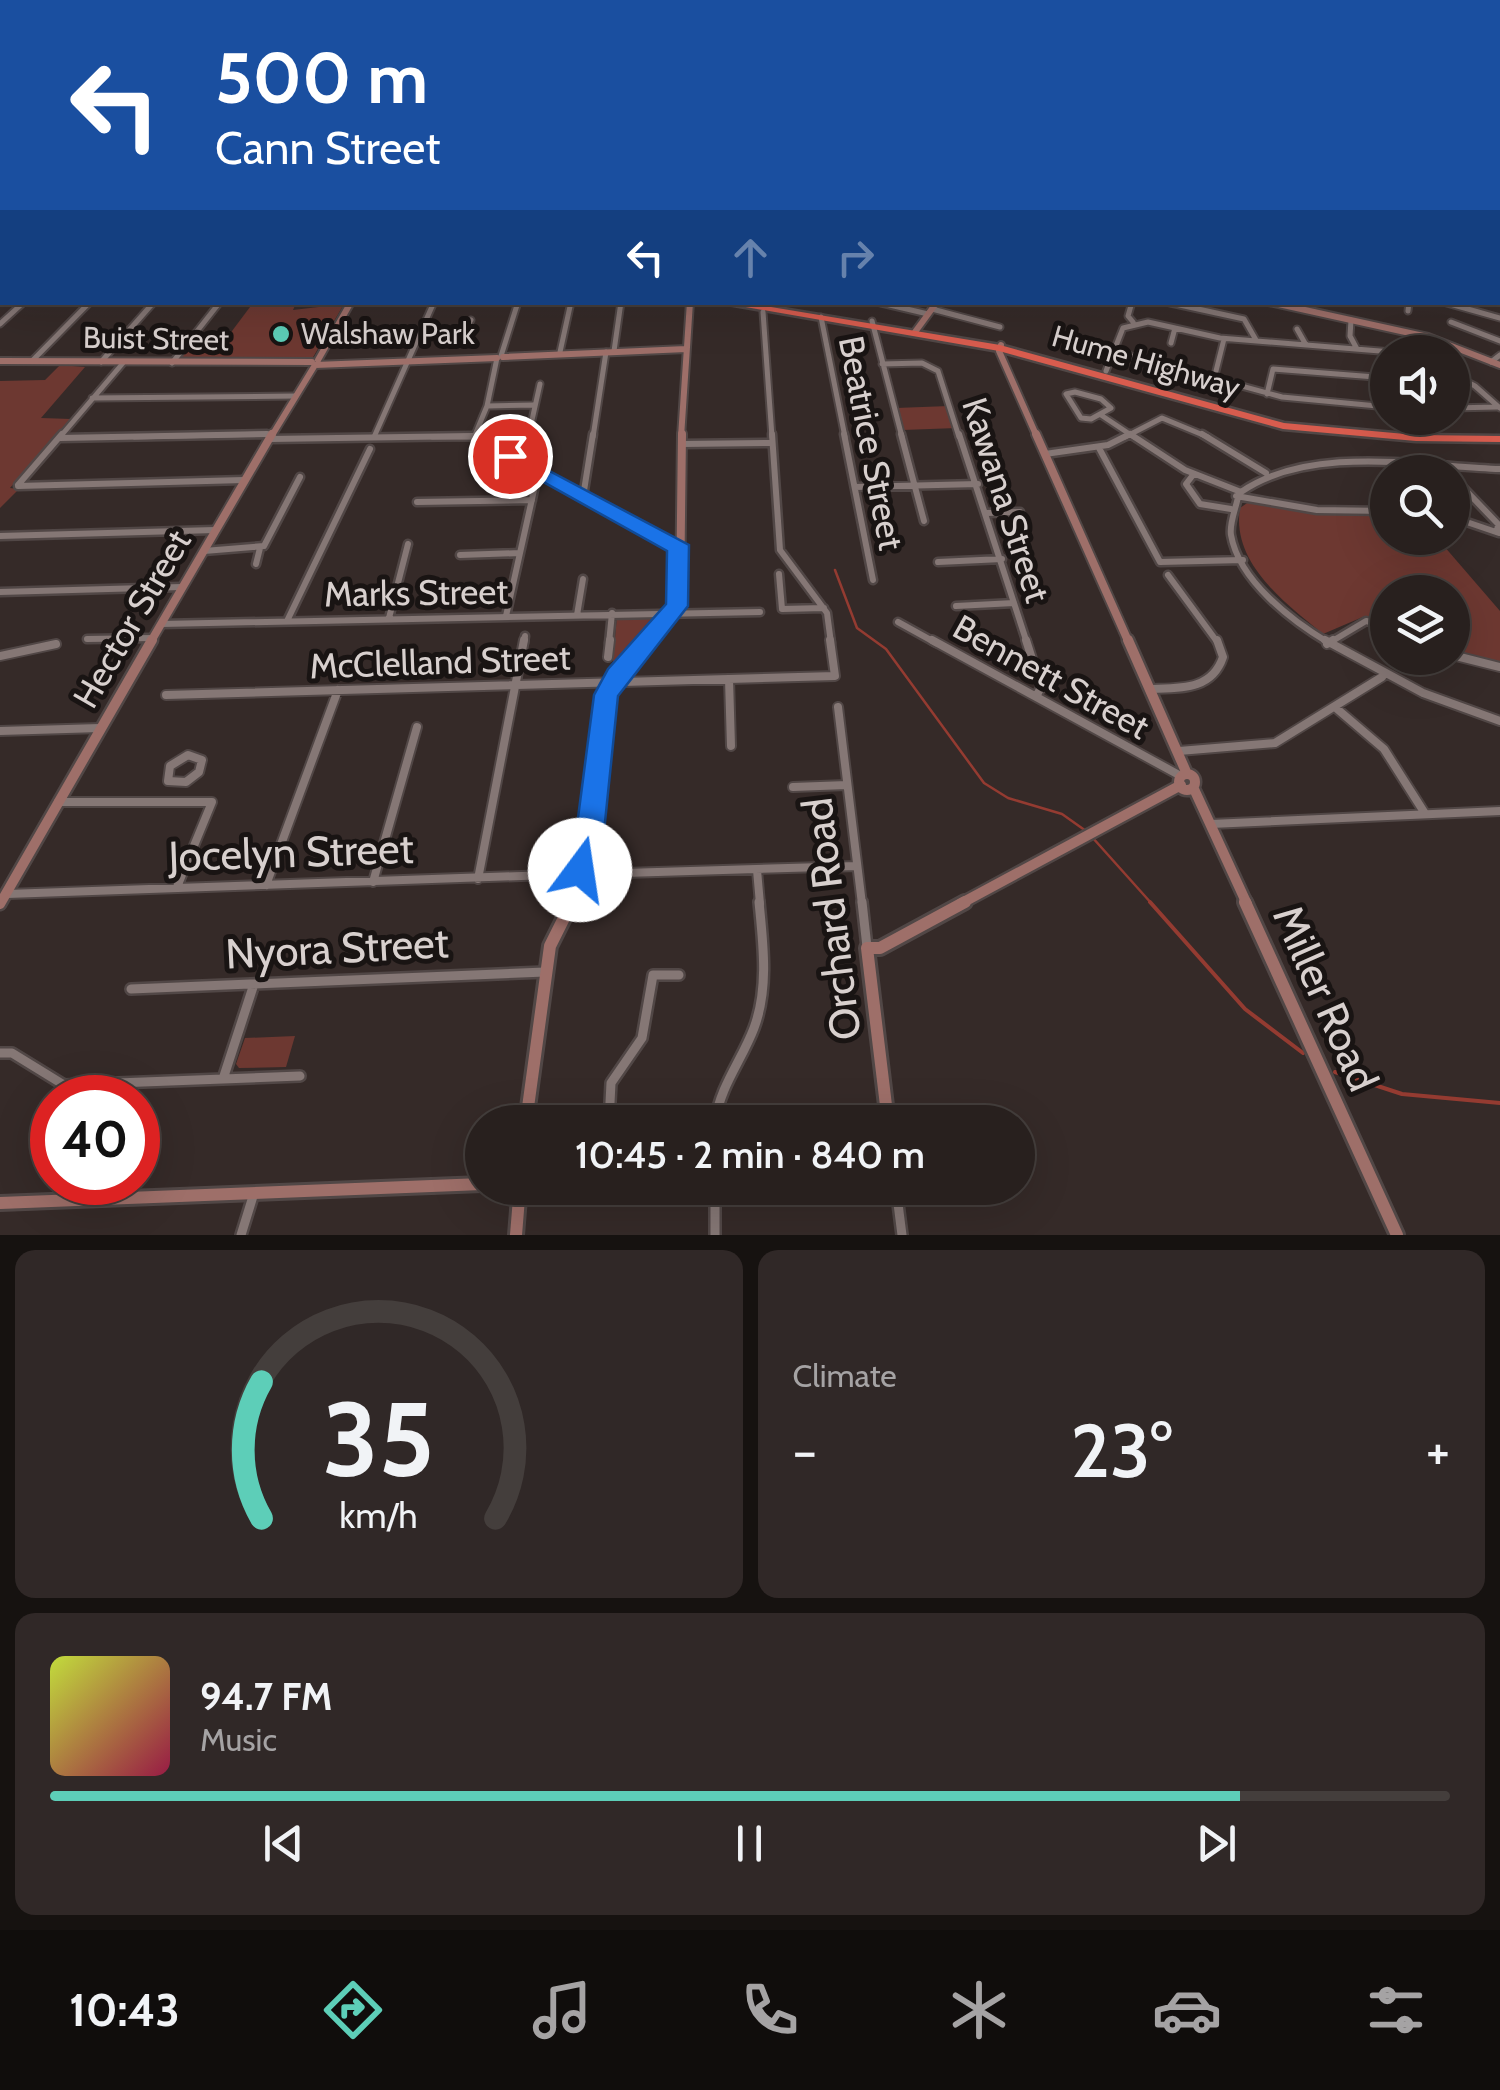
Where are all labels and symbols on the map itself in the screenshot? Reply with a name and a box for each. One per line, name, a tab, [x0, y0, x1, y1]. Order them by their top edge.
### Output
place label: Walshaw Park	[301, 315, 475, 352]
street label: Hume Highway	[1048, 317, 1244, 406]
street label: Buist Street	[83, 319, 229, 358]
marker: Walshaw Park	[270, 323, 292, 345]
street label: Beatrice Street	[830, 332, 913, 554]
street label: Kawana Street	[953, 392, 1060, 608]
pin	[468, 414, 553, 499]
street label: Hector Street	[63, 522, 200, 715]
street label: Marks Street	[324, 569, 509, 616]
street label: Bennett Street	[946, 605, 1157, 748]
street label: McClelland Street	[309, 635, 571, 688]
street label: Orchard Road	[790, 795, 872, 1043]
position arrow	[528, 818, 632, 922]
street label: Jocelyn Street	[167, 822, 414, 882]
street label: Miller Road	[1262, 897, 1390, 1099]
street label: Nyora Street	[224, 916, 450, 980]
speed limit sign: 40	[30, 1075, 160, 1205]

